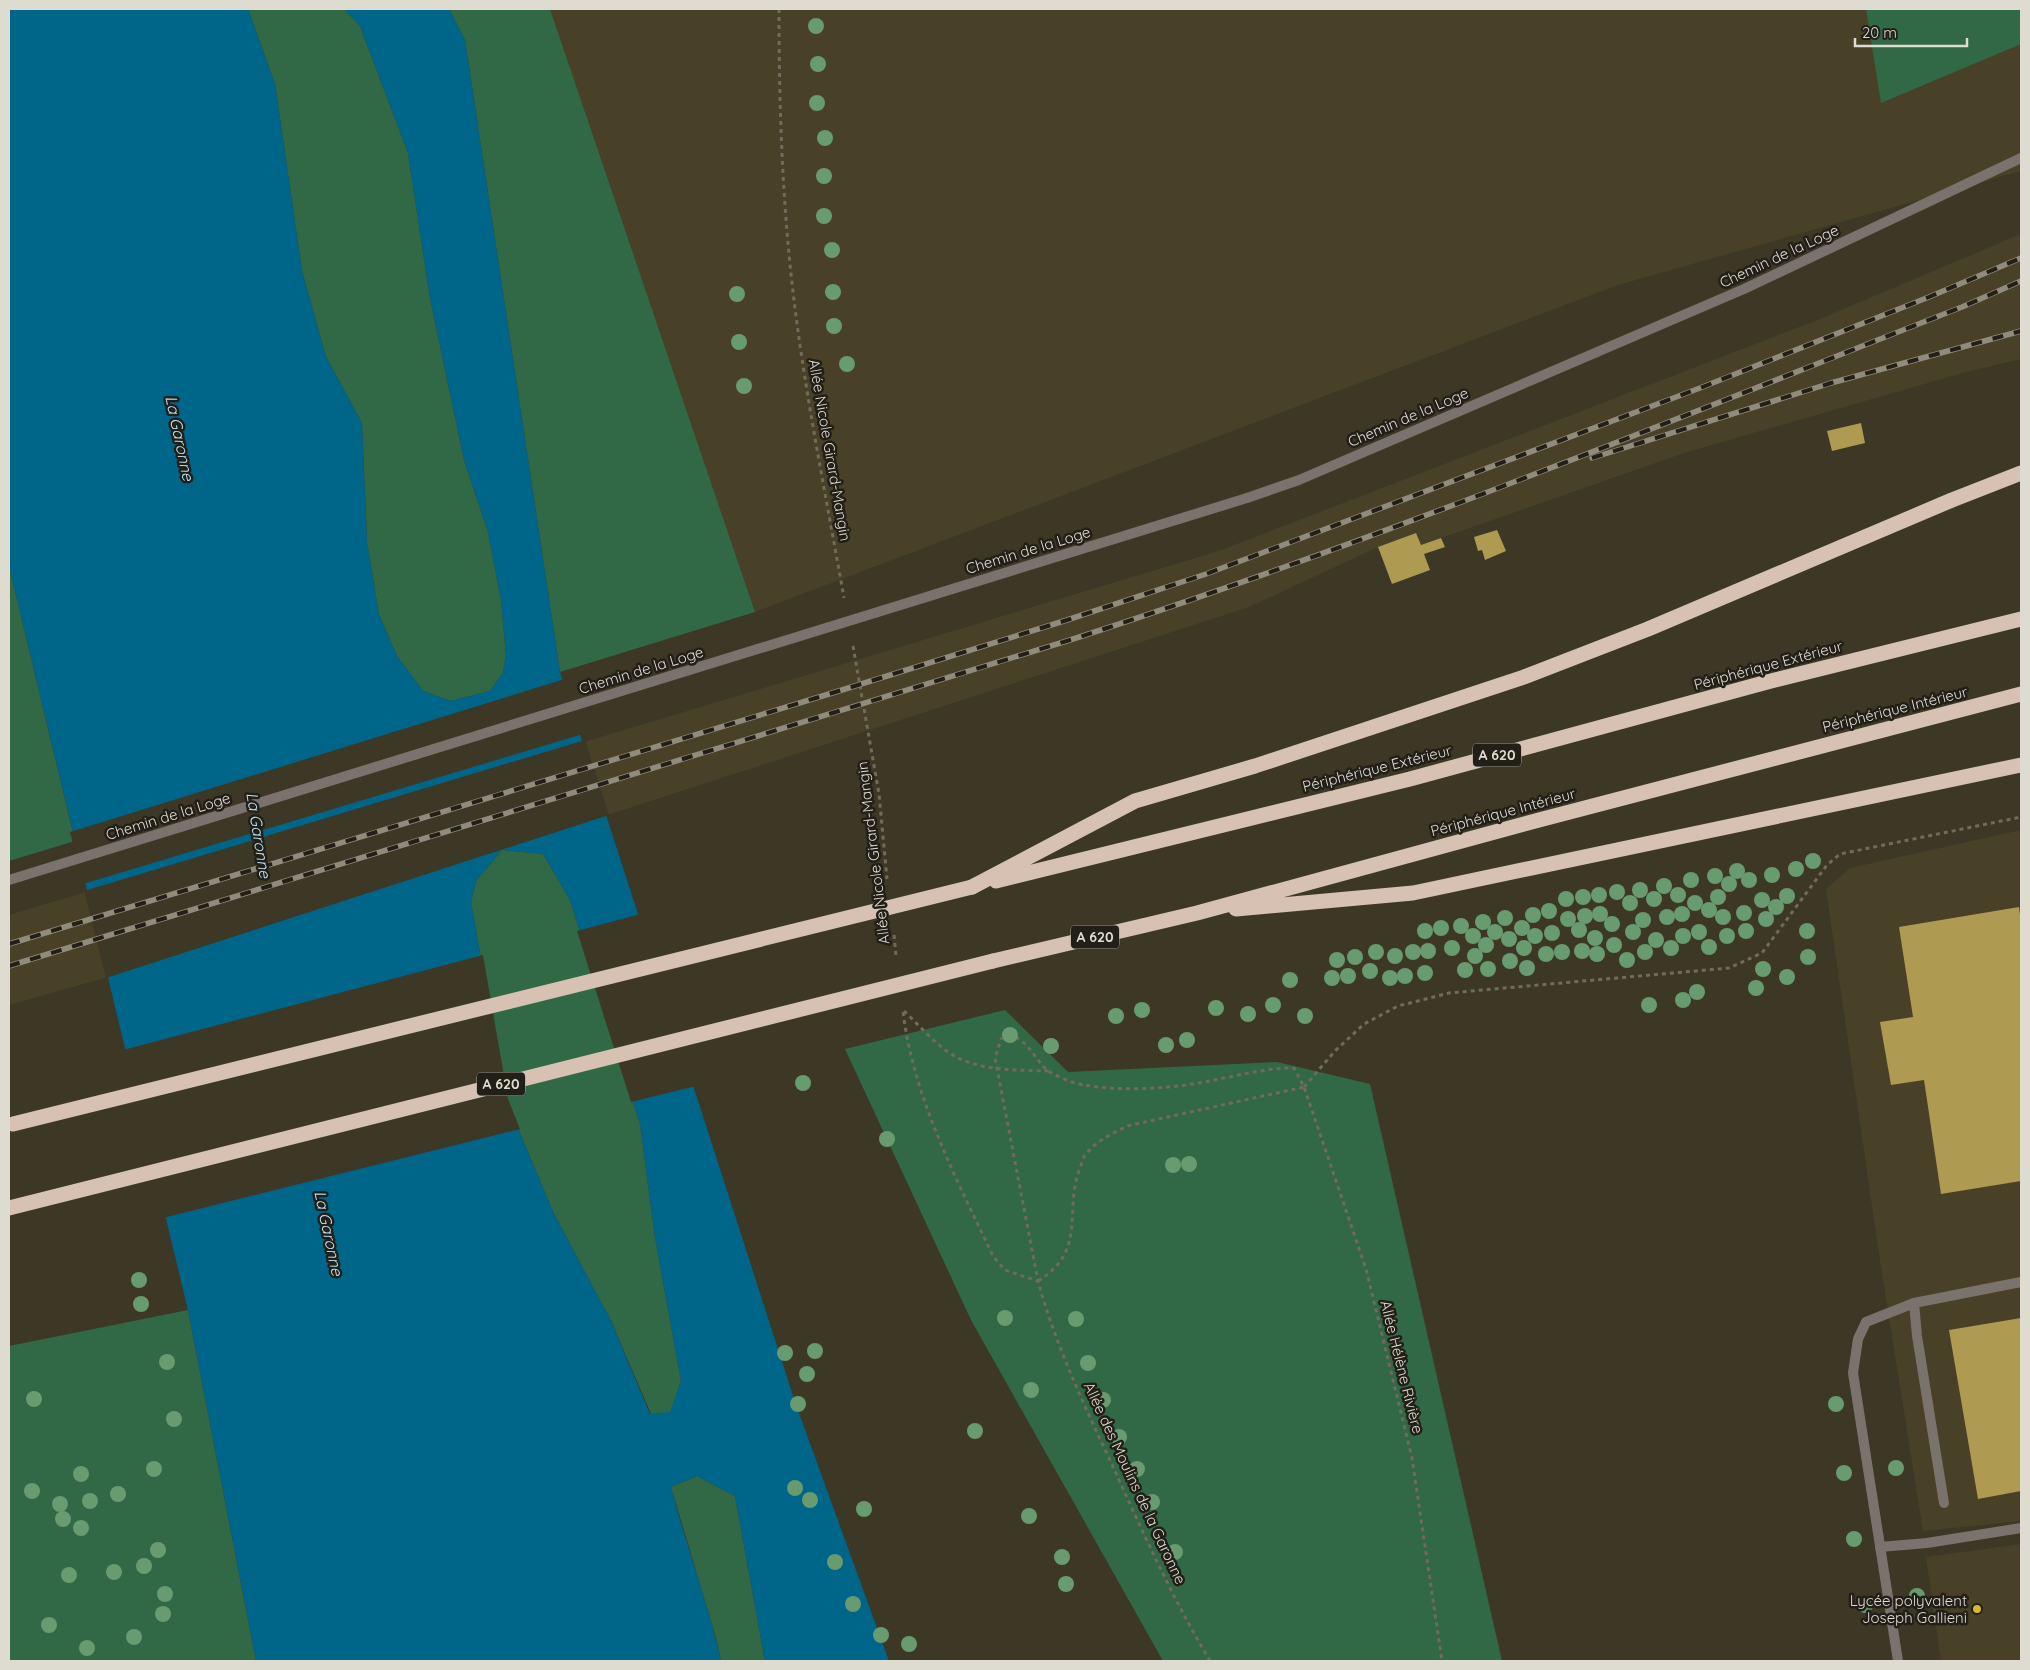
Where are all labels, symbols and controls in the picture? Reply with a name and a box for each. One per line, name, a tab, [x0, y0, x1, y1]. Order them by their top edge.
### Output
scale bar	[1855, 15, 1968, 47]
text: 20 m	[1862, 23, 1897, 42]
street label: Chemin de la Loge	[1716, 220, 1842, 292]
street label: Allée Nicole Girard-Mangin	[805, 358, 855, 542]
street label: Chemin de la Loge	[1345, 383, 1471, 451]
water label: La Garonne	[161, 394, 199, 483]
street label: Chemin de la Loge	[963, 522, 1093, 578]
street label: Périphérique Extérieur	[1691, 636, 1845, 694]
street label: Chemin de la Loge	[576, 642, 706, 698]
street label: Périphérique Intérieur	[1820, 682, 1970, 736]
street label: Périphérique Extérieur	[1300, 740, 1454, 796]
road number: A 620	[1473, 744, 1521, 766]
street label: Allée Nicole Girard-Mangin	[852, 760, 894, 946]
street label: Périphérique Intérieur	[1428, 783, 1578, 840]
street label: Chemin de la Loge	[103, 788, 233, 844]
water label: La Garonne	[242, 791, 276, 880]
road number: A 620	[1071, 926, 1119, 949]
road number: A 620	[477, 1072, 525, 1096]
water label: La Garonne	[310, 1189, 348, 1278]
street label: Allée Hélène Rivière	[1376, 1298, 1428, 1436]
street label: Allée des Moulins de la Garonne	[1080, 1379, 1190, 1587]
place label: Lycée polyvalent Joseph Gallieni	[1850, 1591, 1967, 1627]
marker: Lycée polyvalent Joseph Gallieni	[1971, 1603, 1983, 1615]

